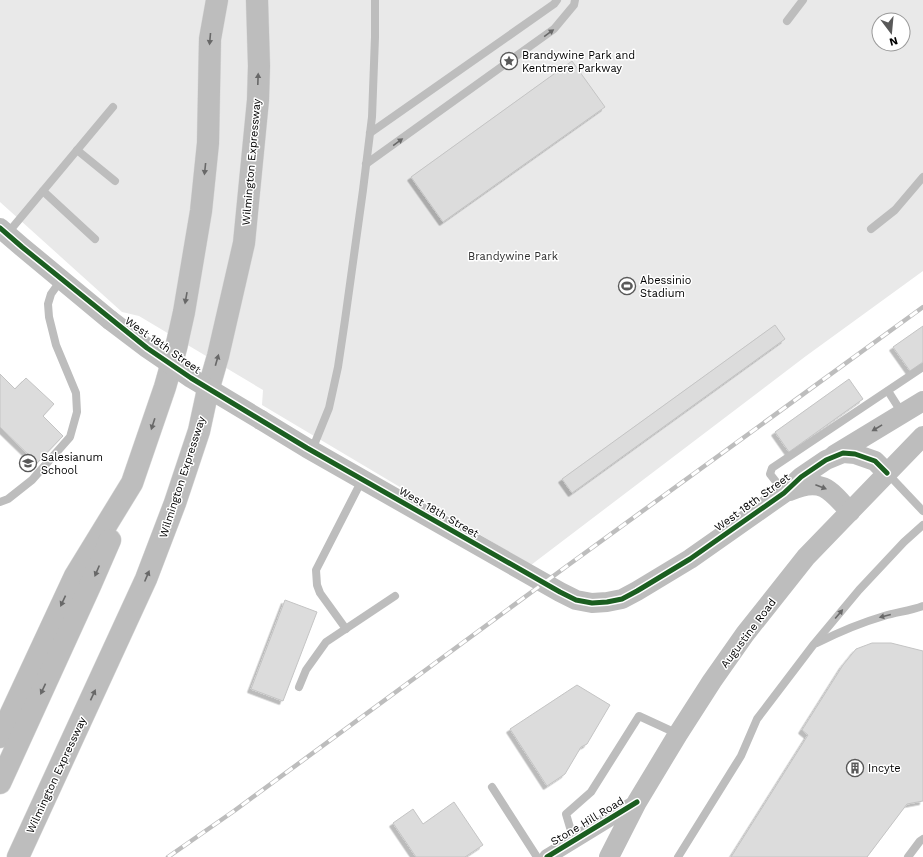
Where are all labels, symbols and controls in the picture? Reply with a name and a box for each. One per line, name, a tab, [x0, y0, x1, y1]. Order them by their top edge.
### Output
north arrow	[871, 12, 911, 52]
one-way arrow	[543, 29, 554, 37]
one-way arrow	[207, 33, 214, 45]
text: N	[888, 34, 899, 49]
place label: Brandywine Park and Kentmere Parkway	[522, 49, 635, 75]
place icon: Brandywine Park and Kentmere Parkway	[499, 51, 519, 71]
one-way arrow	[255, 72, 261, 85]
street label: Wilmington Expressway	[239, 98, 264, 226]
one-way arrow	[392, 137, 403, 146]
one-way arrow	[202, 163, 208, 175]
park label: Brandywine Park	[468, 250, 558, 263]
place label: Abessinio Stadium	[640, 274, 691, 300]
sports icon: Abessinio Stadium	[617, 276, 637, 296]
one-way arrow	[183, 292, 189, 304]
street label: West 18th Street	[122, 314, 204, 377]
one-way arrow	[214, 353, 220, 365]
street label: Wilmington Expressway	[157, 414, 208, 540]
one-way arrow	[150, 418, 156, 430]
one-way arrow	[871, 424, 883, 431]
place label: Salesianum School	[41, 451, 103, 477]
school or university icon: Salesianum School	[18, 453, 38, 473]
street label: West 18th Street	[712, 471, 793, 534]
street label: West 18th Street	[397, 484, 481, 541]
one-way arrow	[815, 484, 827, 491]
one-way arrow	[93, 565, 99, 577]
one-way arrow	[144, 571, 150, 582]
one-way arrow	[60, 595, 66, 607]
street label: Augustine Road	[718, 596, 779, 671]
one-way arrow	[835, 609, 844, 619]
one-way arrow	[879, 613, 892, 619]
one-way arrow	[40, 684, 46, 695]
one-way arrow	[90, 689, 96, 700]
street label: Wilmington Expressway	[24, 715, 89, 836]
building icon: Incyte	[845, 758, 865, 778]
place label: Incyte	[868, 762, 901, 775]
street label: Stone Hill Road	[548, 794, 626, 848]

